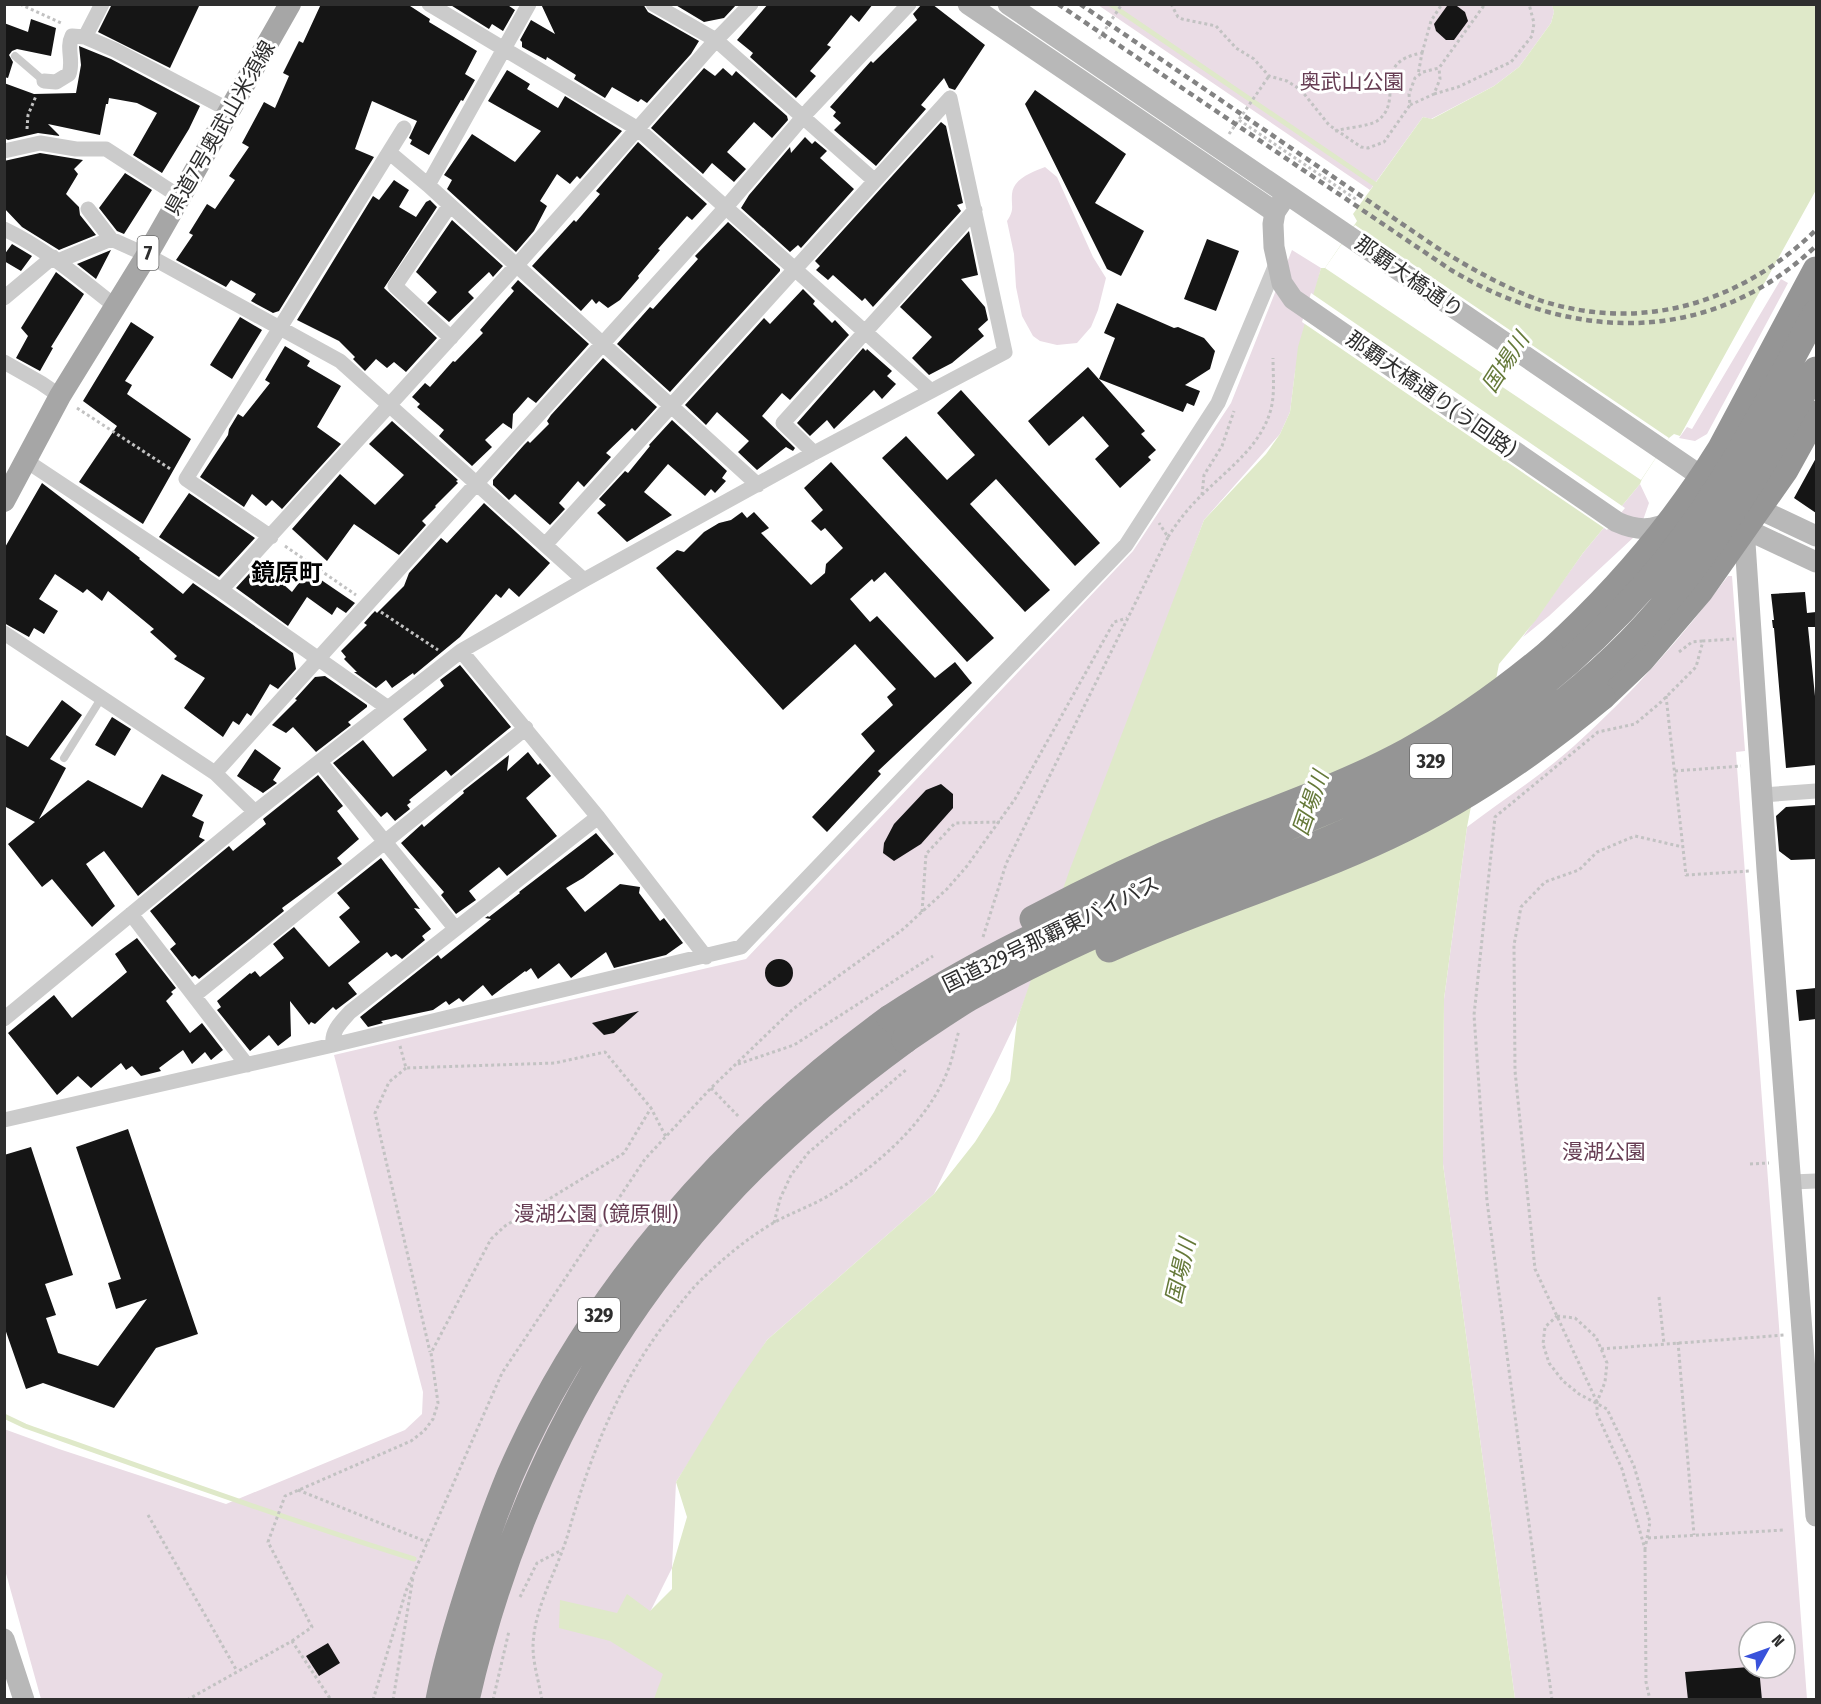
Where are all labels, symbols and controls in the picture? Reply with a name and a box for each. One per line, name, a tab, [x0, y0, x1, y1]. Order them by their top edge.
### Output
street label: 県道7号奥武山米須線	[159, 36, 281, 220]
park label: 奥武山公園	[1300, 69, 1405, 95]
street label: 那覇大橋通り	[1350, 230, 1468, 324]
road number: 7	[138, 236, 158, 270]
street label: 那覇大橋通り(う回路)	[1341, 326, 1521, 462]
water label: 国場川	[1476, 326, 1536, 397]
district label: 鏡原町	[251, 559, 323, 587]
road number: 329	[1410, 744, 1452, 778]
water label: 国場川	[1287, 766, 1335, 839]
street label: 国道329号那覇東バイパス	[938, 870, 1164, 998]
park label: 漫湖公園	[1562, 1139, 1646, 1165]
park label: 漫湖公園 (鏡原側)	[514, 1201, 678, 1227]
water label: 国場川	[1160, 1234, 1202, 1306]
road number: 329	[578, 1298, 620, 1332]
north arrow	[1737, 1620, 1797, 1680]
text: N	[1768, 1631, 1788, 1650]

